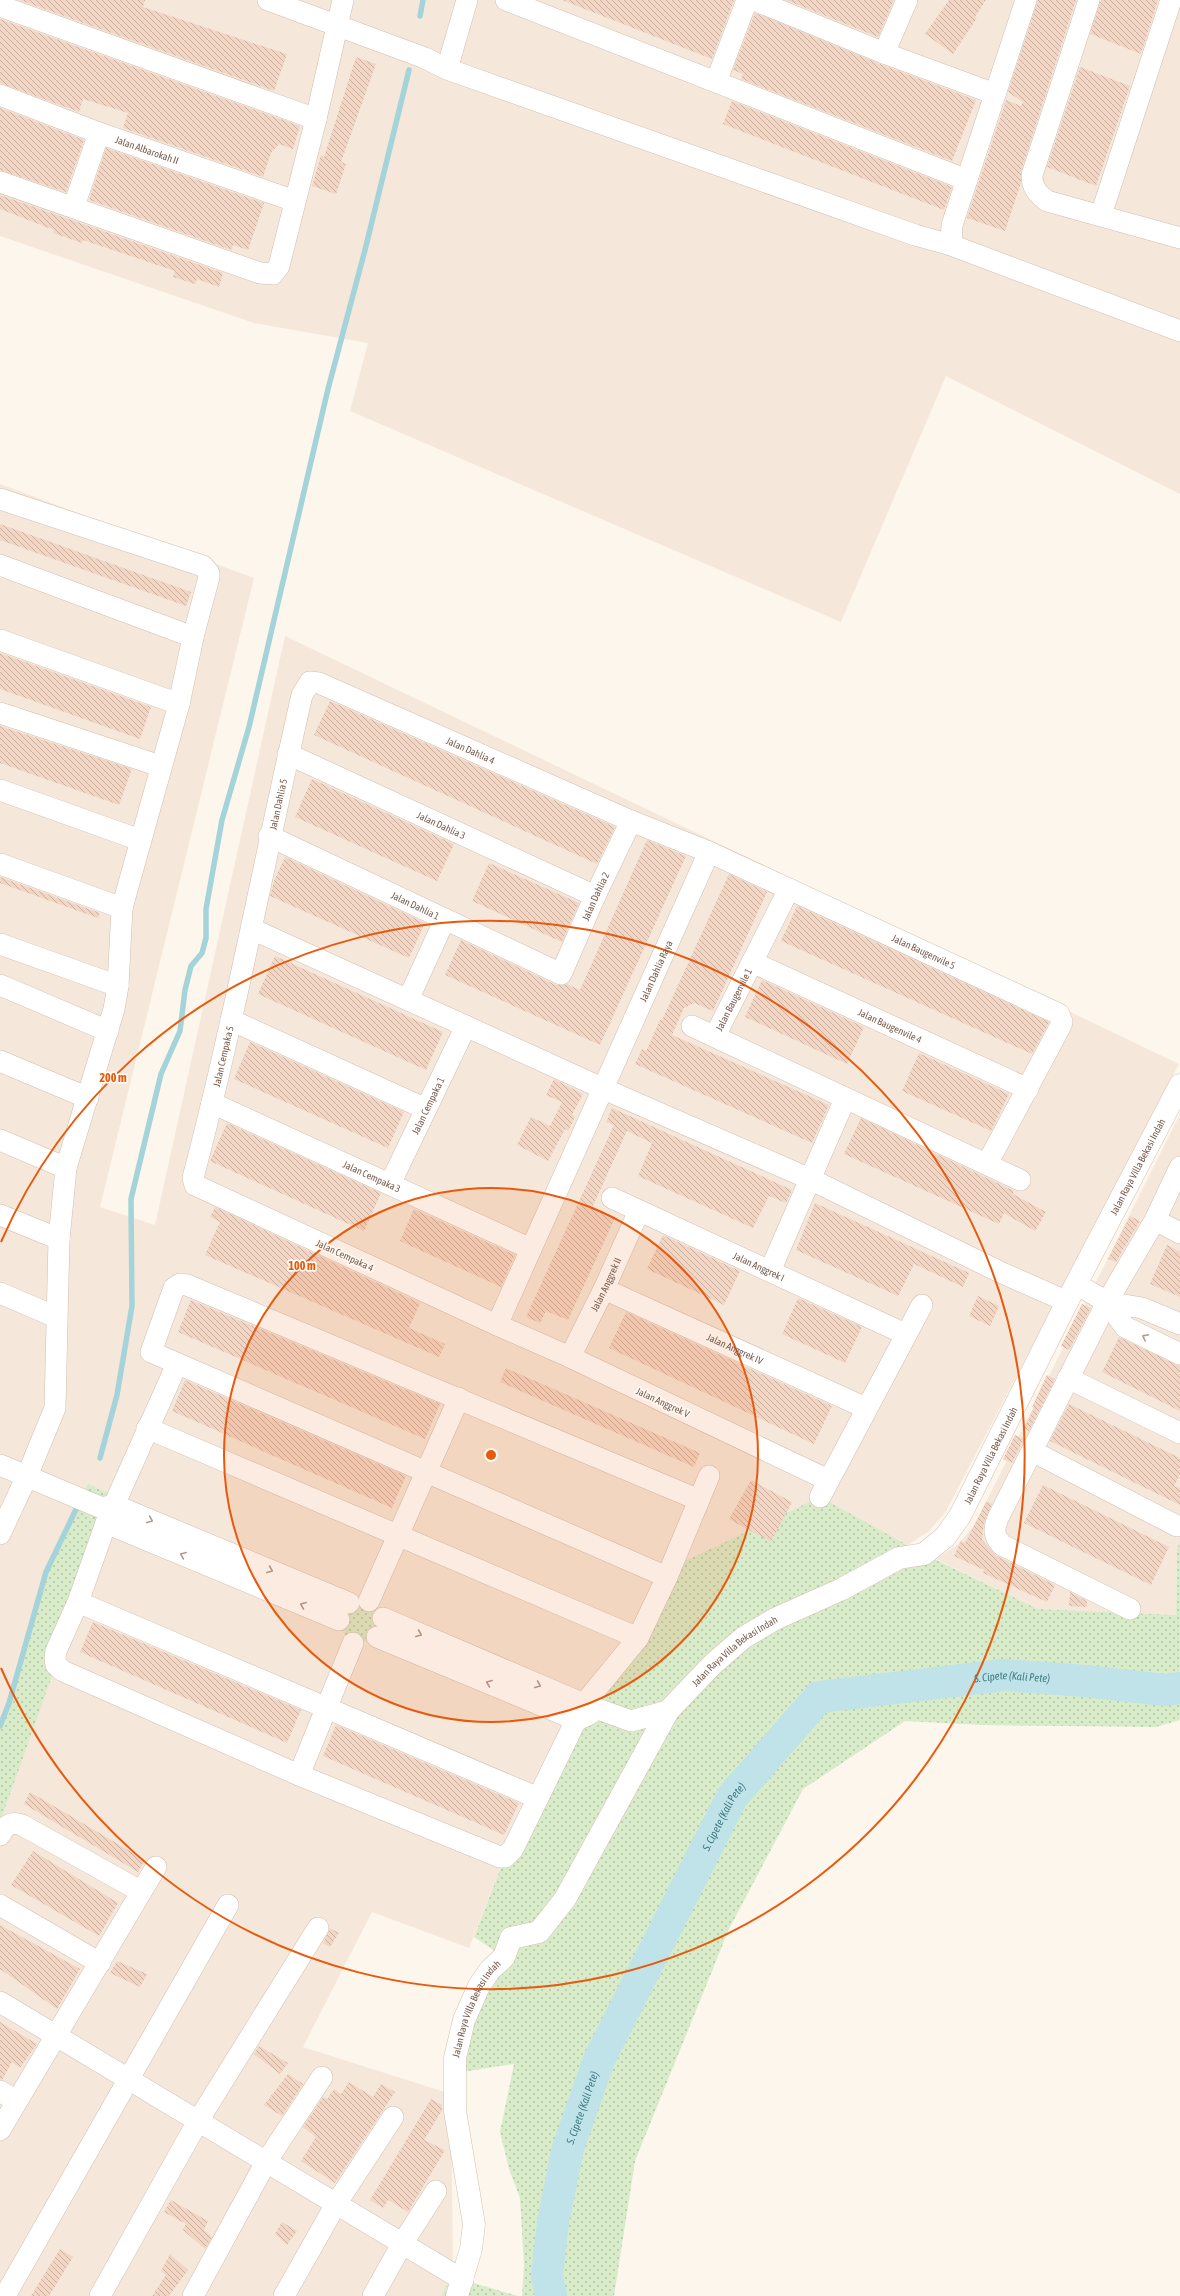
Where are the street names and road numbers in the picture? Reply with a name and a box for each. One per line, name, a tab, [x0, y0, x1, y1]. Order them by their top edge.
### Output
street label: Jalan Albarokah II	[114, 134, 180, 166]
street label: Jalan Dahlia 4	[444, 735, 497, 766]
street label: Jalan Dahlia 5	[267, 777, 289, 831]
street label: Jalan Dahlia 3	[415, 809, 467, 841]
street label: Jalan Dahlia 2	[580, 870, 612, 922]
street label: Jalan Dahlia 1	[389, 890, 441, 922]
street label: Jalan Baugenvile 5	[890, 932, 957, 971]
street label: Jalan Dahlia Raya	[638, 939, 675, 1003]
street label: Jalan Baugenvile 1	[714, 966, 754, 1033]
street label: Jalan Baugenvile 4	[856, 1007, 924, 1045]
street label: Jalan Cempaka 5	[211, 1025, 236, 1088]
street label: Jalan Cempaka 1	[410, 1075, 447, 1136]
street label: Jalan Raya Villa Bekasi Indah	[1108, 1117, 1167, 1217]
street label: Jalan Cempaka 3	[341, 1159, 403, 1195]
street label: Jalan Cempaka 4	[314, 1237, 376, 1274]
street label: Jalan Anggrek I	[731, 1250, 786, 1283]
street label: Jalan Anggrek II	[589, 1256, 623, 1313]
street label: Jalan Anggrek IV	[705, 1332, 765, 1367]
street label: Jalan Anggrek V	[634, 1385, 691, 1420]
street label: Jalan Raya Villa Bekasi Indah	[962, 1405, 1020, 1506]
street label: Jalan Raya Villa Bekasi Indah	[690, 1614, 780, 1689]
street label: Jalan Raya Villa Bekasi Indah	[450, 1958, 503, 2059]

